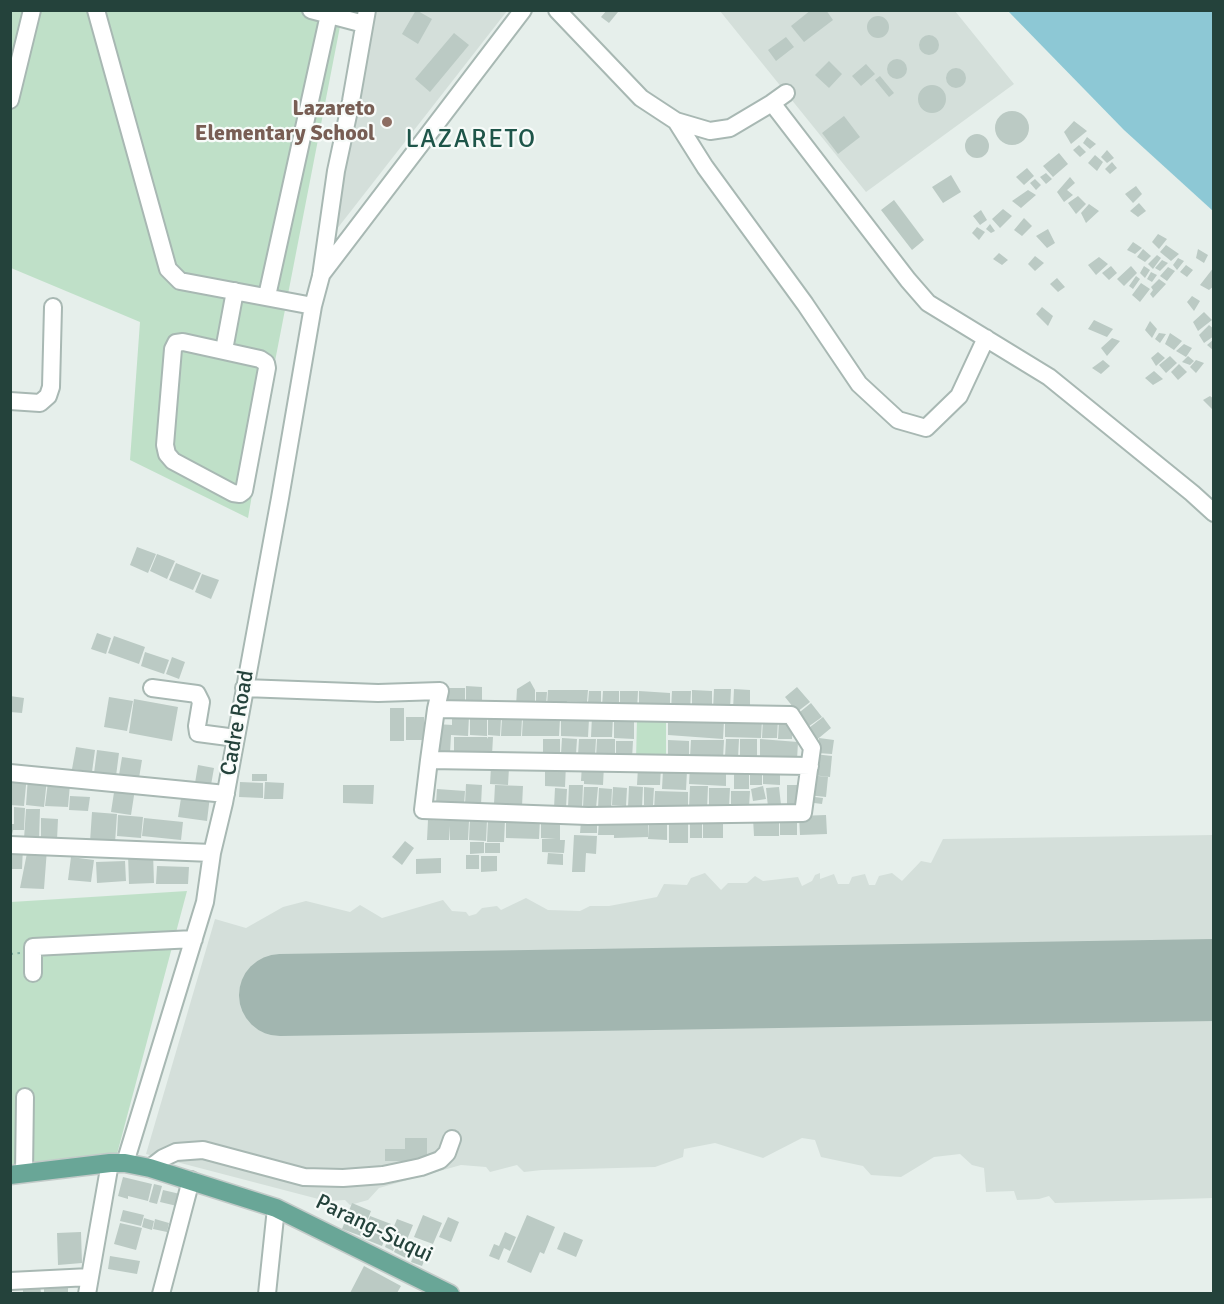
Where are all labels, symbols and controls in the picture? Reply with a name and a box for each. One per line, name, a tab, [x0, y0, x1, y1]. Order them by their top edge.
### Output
place label: Lazareto Elementary School	[195, 96, 375, 148]
marker: Lazareto Elementary School	[380, 115, 394, 129]
district label: LAZARETO	[405, 124, 537, 156]
street label: Cadre Road	[216, 668, 260, 778]
street label: Parang-Suqui	[311, 1189, 437, 1269]

